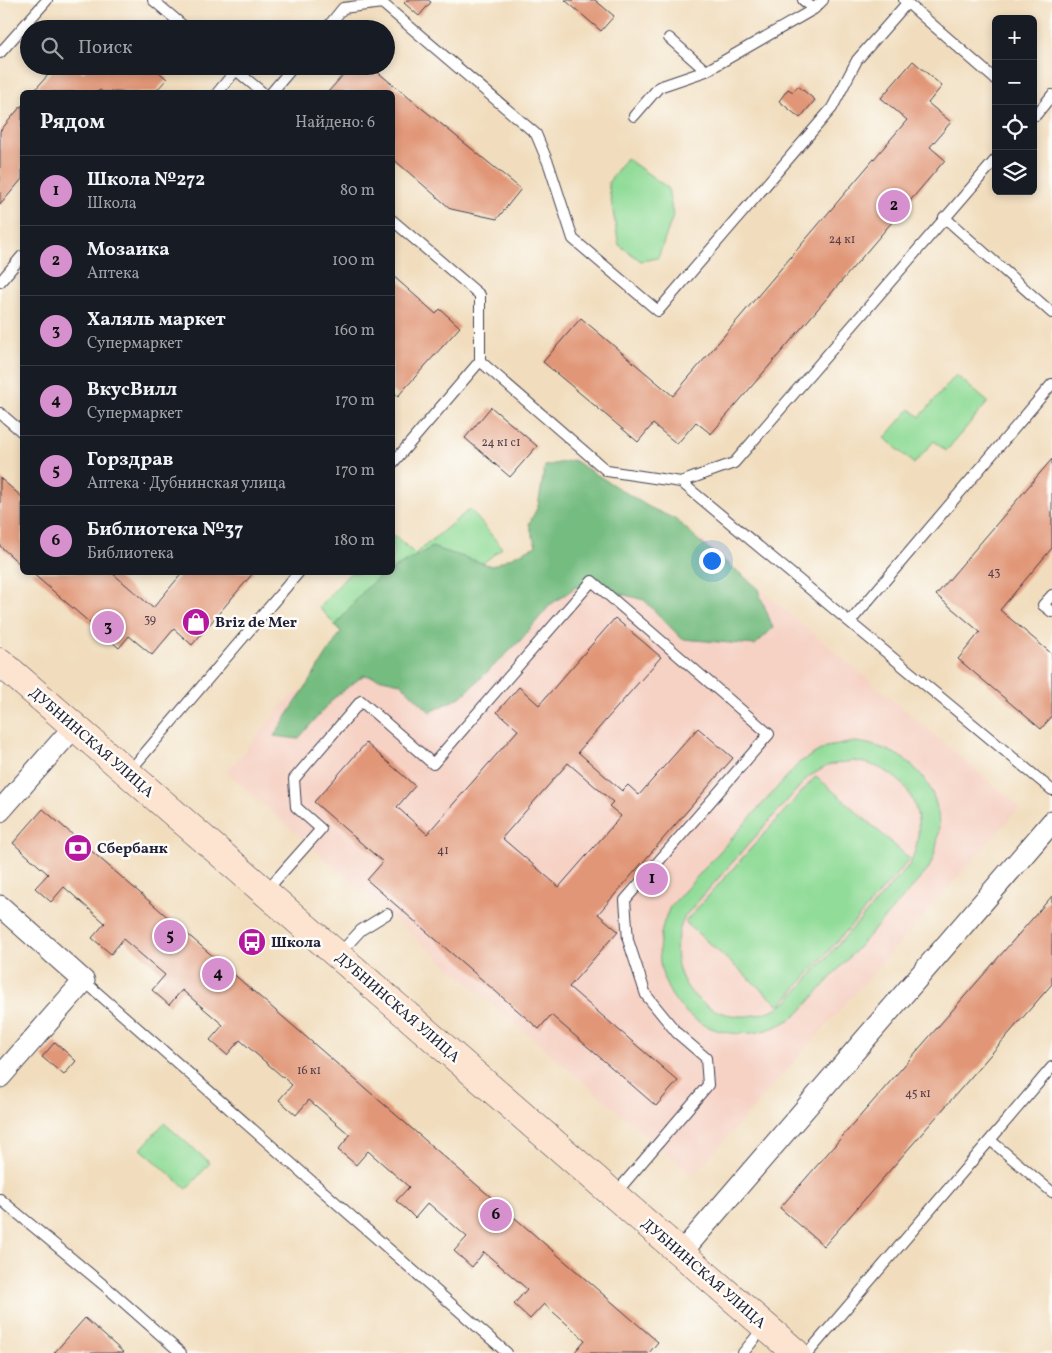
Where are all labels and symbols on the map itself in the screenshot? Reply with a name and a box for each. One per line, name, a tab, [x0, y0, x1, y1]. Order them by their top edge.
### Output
pin: 2	[878, 187, 910, 225]
house number: 24 к1	[829, 232, 855, 248]
house number: 24 к1 с1	[481, 435, 521, 451]
your location	[699, 548, 725, 574]
house number: 43	[988, 565, 1000, 581]
shop icon: Briz de Mer	[181, 607, 211, 637]
pin: 3	[92, 608, 124, 646]
house number: 39	[144, 612, 156, 628]
place label: Briz de Mer	[215, 613, 297, 634]
street label: ДУБНИНСКАЯ УЛИЦА	[24, 683, 158, 803]
bank icon: Сбербанк	[63, 833, 93, 863]
place label: Сбербанк	[97, 839, 168, 860]
house number: 41	[437, 843, 449, 859]
pin: 1	[636, 860, 668, 898]
pin: 5	[154, 917, 186, 955]
bus stop icon: Школа	[237, 927, 267, 957]
place label: Школа	[271, 933, 321, 954]
street label: ДУБНИНСКАЯ УЛИЦА	[330, 948, 464, 1068]
pin: 4	[202, 955, 234, 993]
house number: 16 к1	[297, 1063, 321, 1079]
house number: 45 к1	[905, 1086, 931, 1102]
pin: 6	[480, 1196, 512, 1234]
street label: ДУБНИНСКАЯ УЛИЦА	[636, 1214, 770, 1334]

